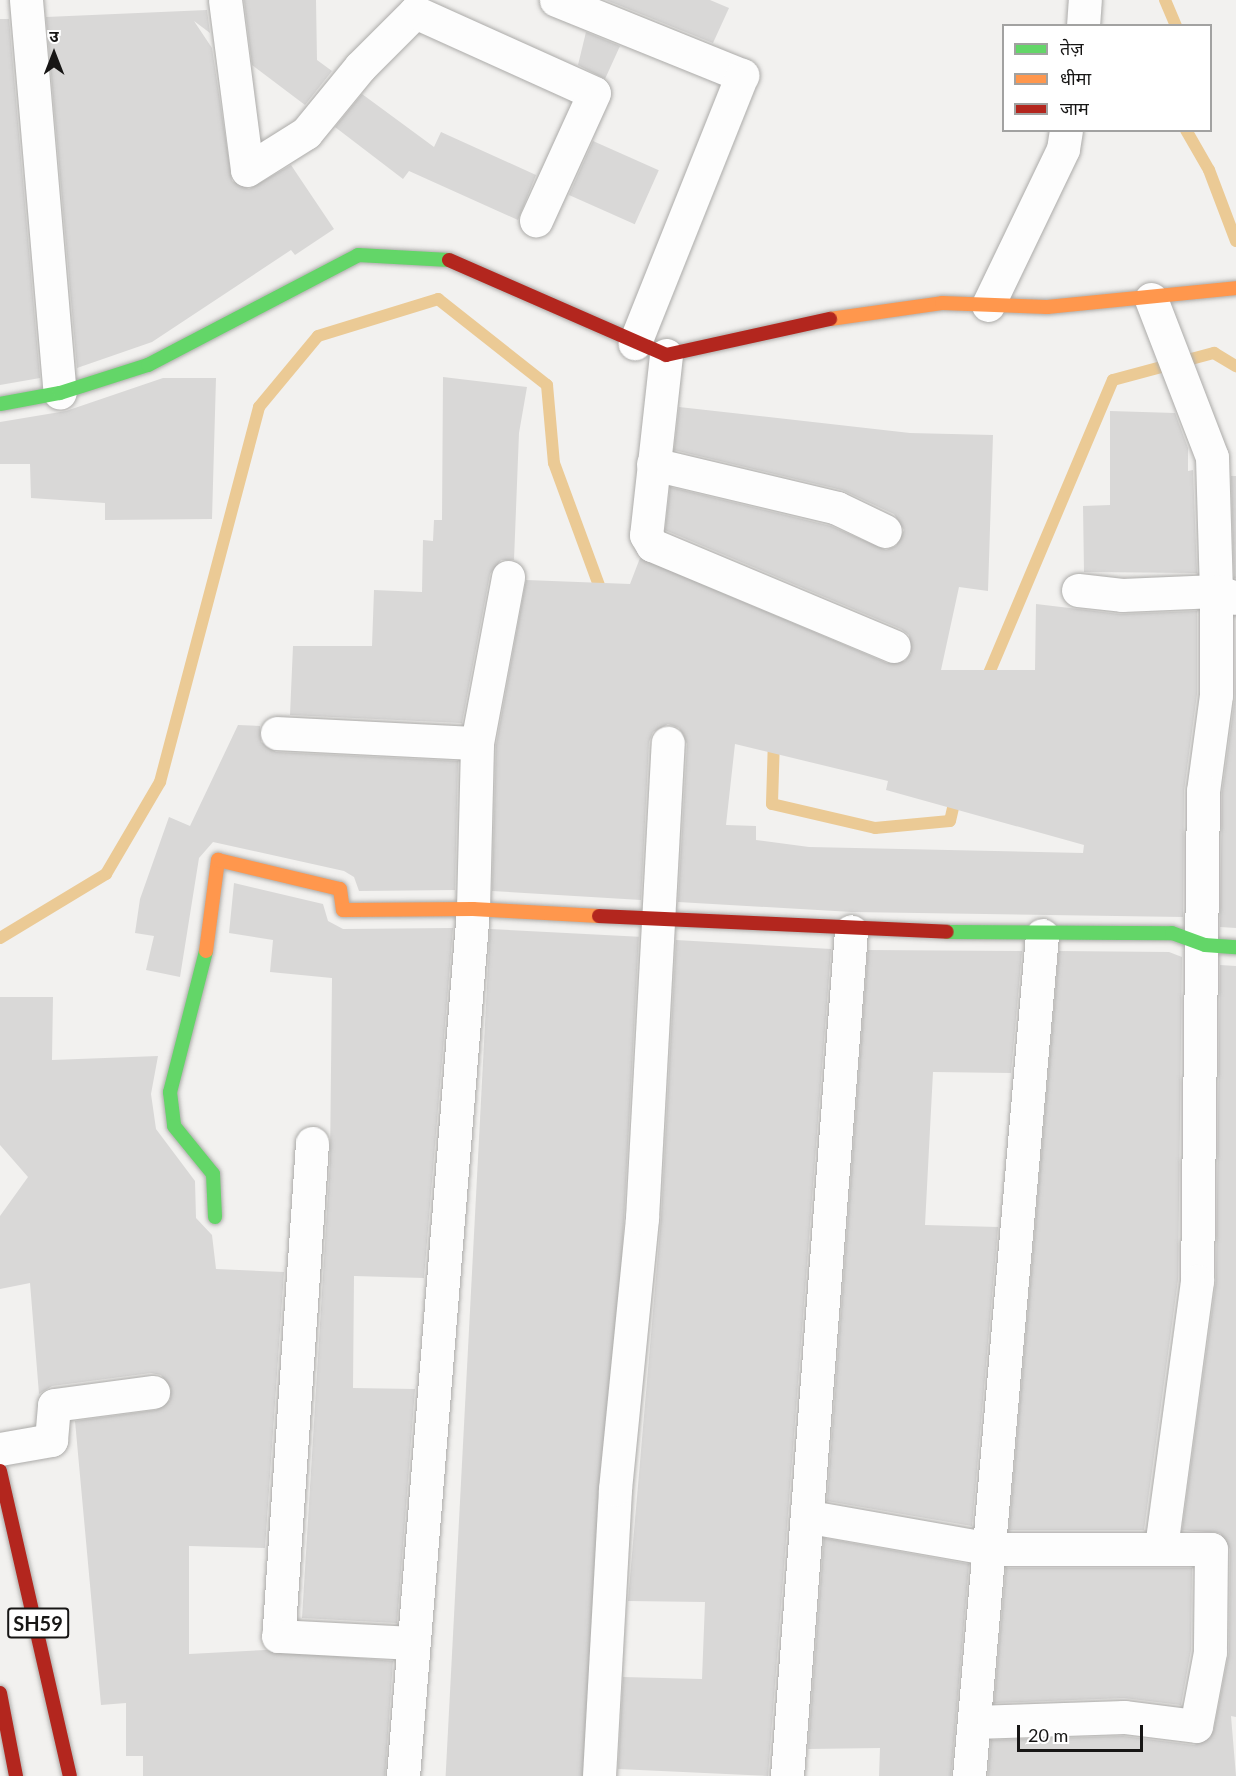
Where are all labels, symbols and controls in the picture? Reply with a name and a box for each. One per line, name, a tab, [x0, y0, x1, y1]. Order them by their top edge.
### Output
north arrow	[24, 24, 84, 84]
legend	[1002, 24, 1212, 132]
text: उ	[49, 26, 59, 45]
text: तेज़	[1060, 37, 1084, 59]
text: धीमा	[1060, 67, 1091, 89]
text: जाम	[1060, 97, 1089, 119]
road number: SH59	[6, 1606, 70, 1640]
scale bar	[1020, 1713, 1146, 1751]
text: 20 m	[1028, 1724, 1068, 1746]

